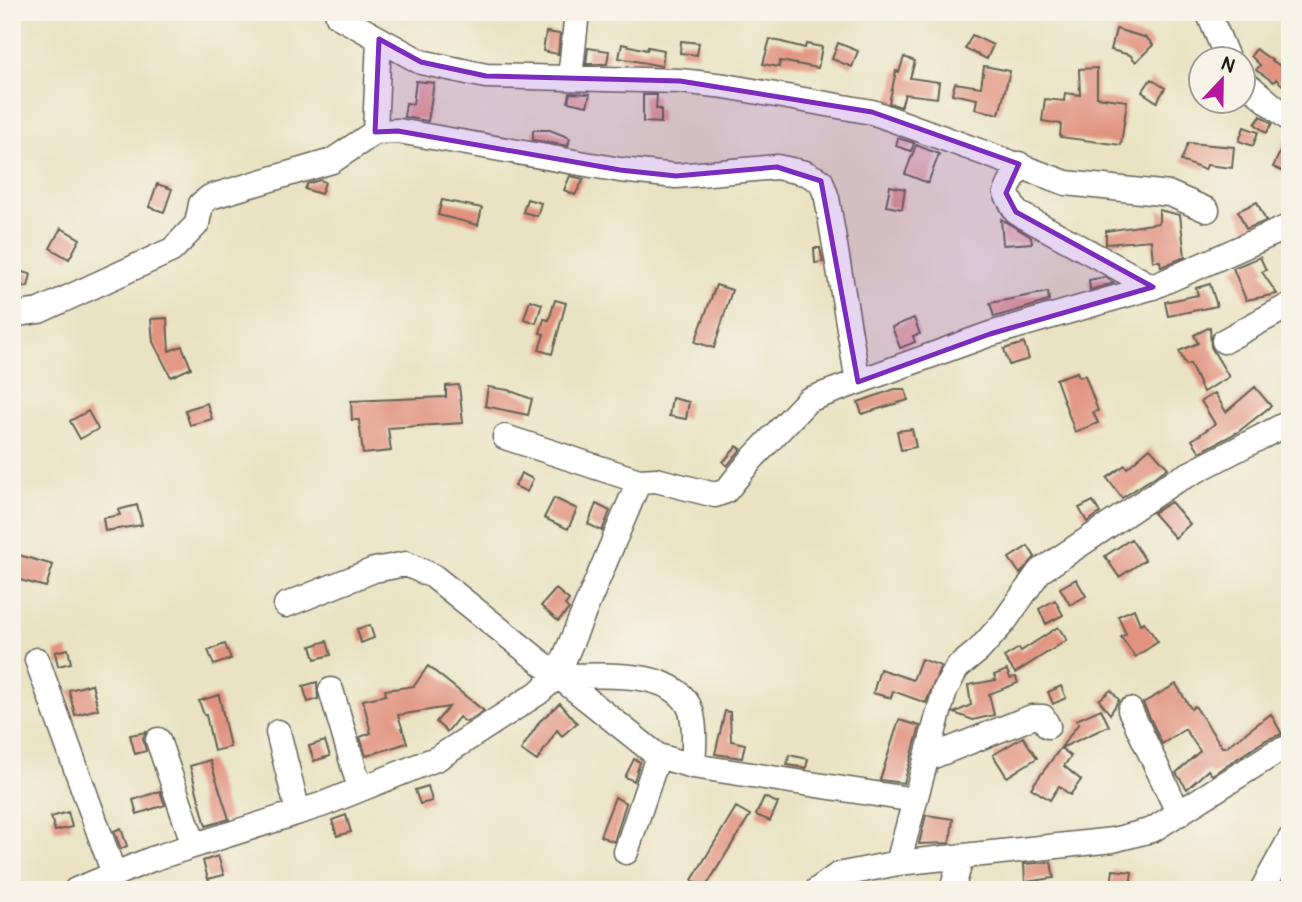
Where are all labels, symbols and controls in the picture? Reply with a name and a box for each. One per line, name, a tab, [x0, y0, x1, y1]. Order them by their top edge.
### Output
north arrow	[1186, 46, 1256, 116]
text: N	[1218, 52, 1239, 79]

